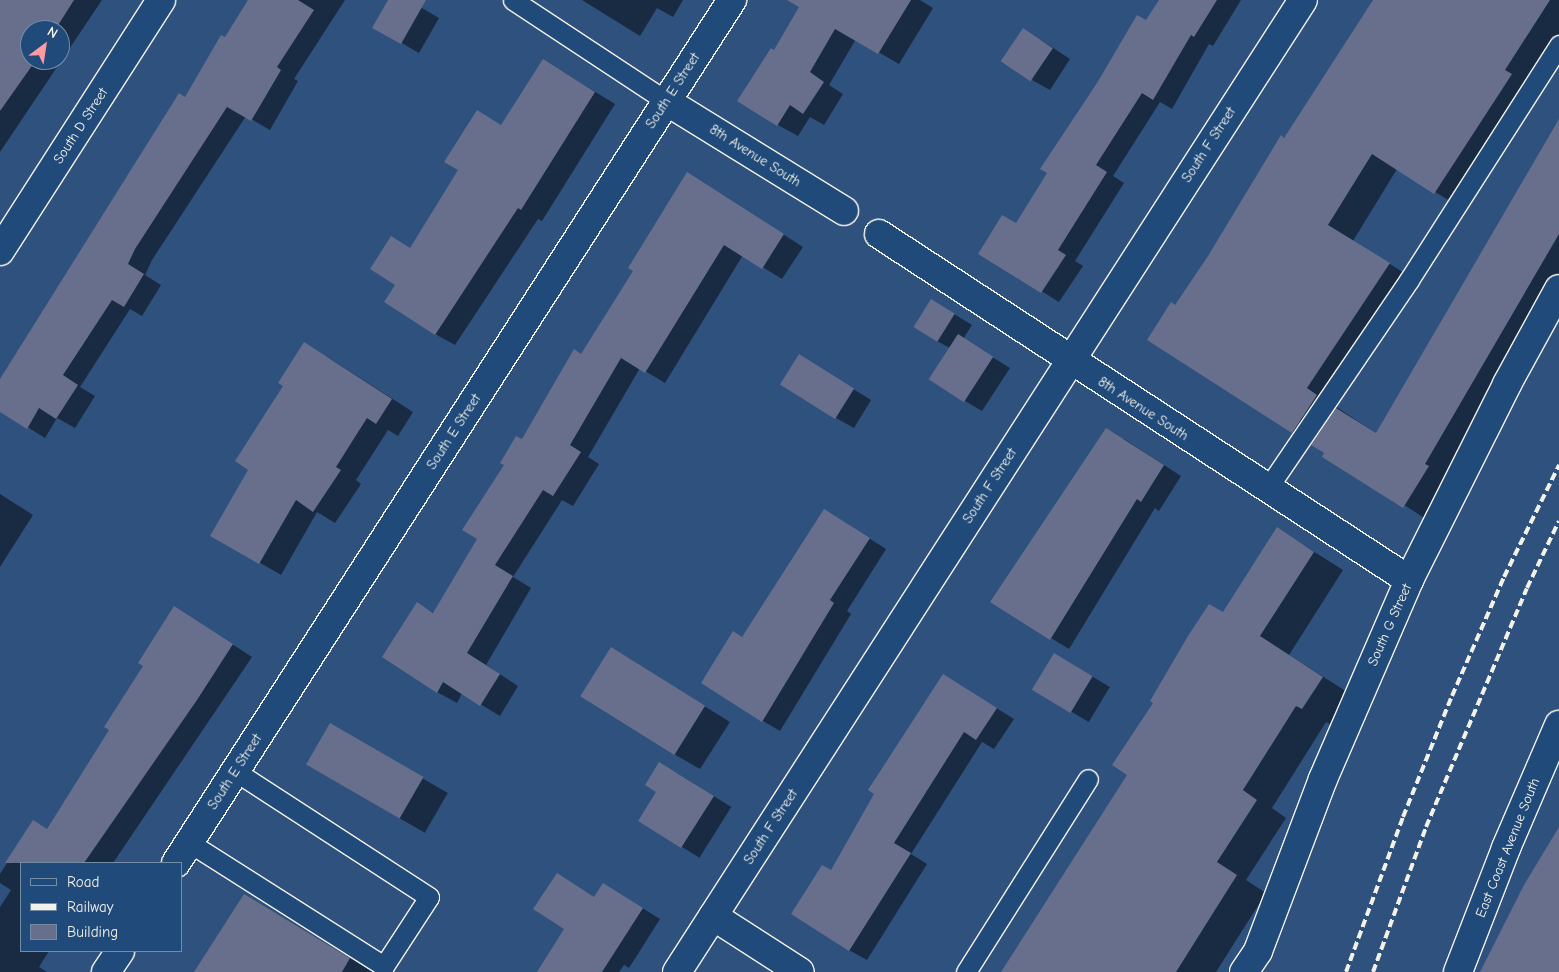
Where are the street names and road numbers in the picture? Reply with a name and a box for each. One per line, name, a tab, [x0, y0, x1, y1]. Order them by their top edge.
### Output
street label: South E Street	[642, 50, 704, 132]
street label: South D Street	[50, 85, 112, 167]
street label: South F Street	[1178, 104, 1240, 186]
street label: 8th Avenue South	[706, 121, 804, 191]
street label: 8th Avenue South	[1095, 373, 1191, 445]
street label: South E Street	[423, 391, 485, 473]
street label: South F Street	[959, 445, 1021, 527]
street label: South G Street	[1364, 581, 1416, 669]
street label: South E Street	[204, 731, 266, 813]
street label: East Coast Avenue South	[1472, 776, 1544, 920]
street label: South F Street	[740, 786, 802, 868]

